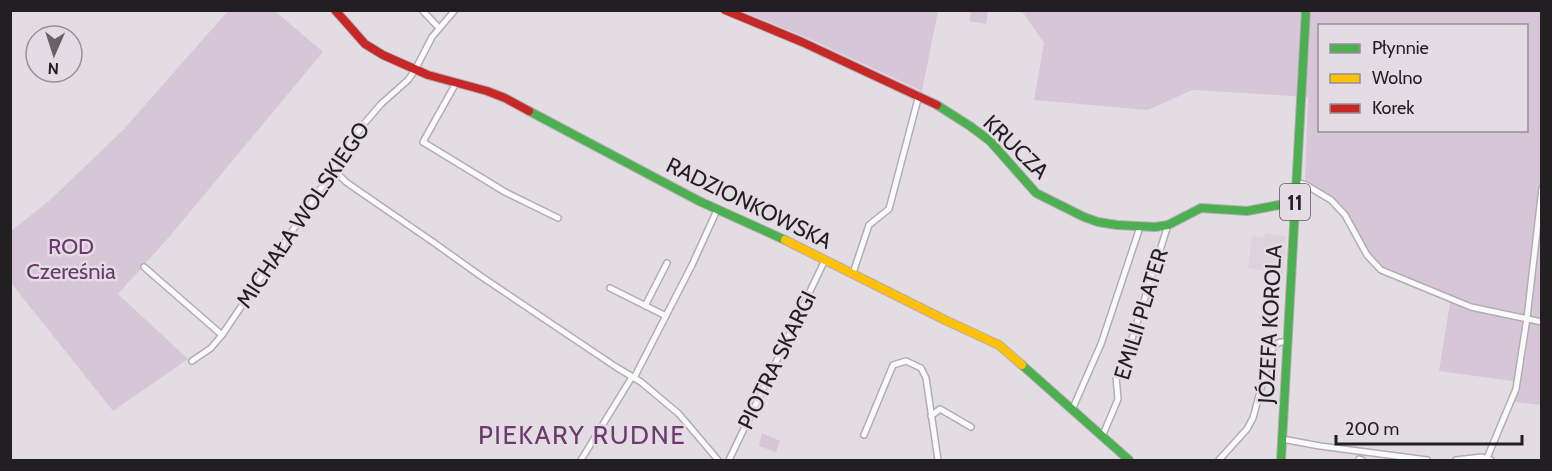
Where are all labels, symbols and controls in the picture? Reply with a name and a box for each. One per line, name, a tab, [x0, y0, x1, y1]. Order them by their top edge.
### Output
north arrow	[24, 24, 84, 84]
legend	[1318, 24, 1528, 132]
text: Płynnie	[1372, 37, 1429, 59]
text: N	[47, 59, 59, 78]
text: Wolno	[1372, 67, 1423, 89]
text: Korek	[1372, 97, 1415, 119]
street label: KRUCZA	[978, 109, 1055, 185]
street label: MICHAŁA WOLSKIEGO	[231, 117, 375, 313]
street label: RADZIONKOWSKA	[662, 151, 837, 255]
road number: 11	[1280, 184, 1310, 220]
park label: ROD Czereśnia	[26, 233, 116, 285]
street label: JÓZEFA KOROLA	[1252, 244, 1288, 405]
street label: EMILII PLATER	[1108, 245, 1174, 383]
street label: PIOTRA SKARGI	[732, 286, 822, 434]
scale bar	[1336, 408, 1522, 446]
text: 200 m	[1345, 418, 1399, 440]
district label: PIEKARY RUDNE	[478, 419, 686, 451]

